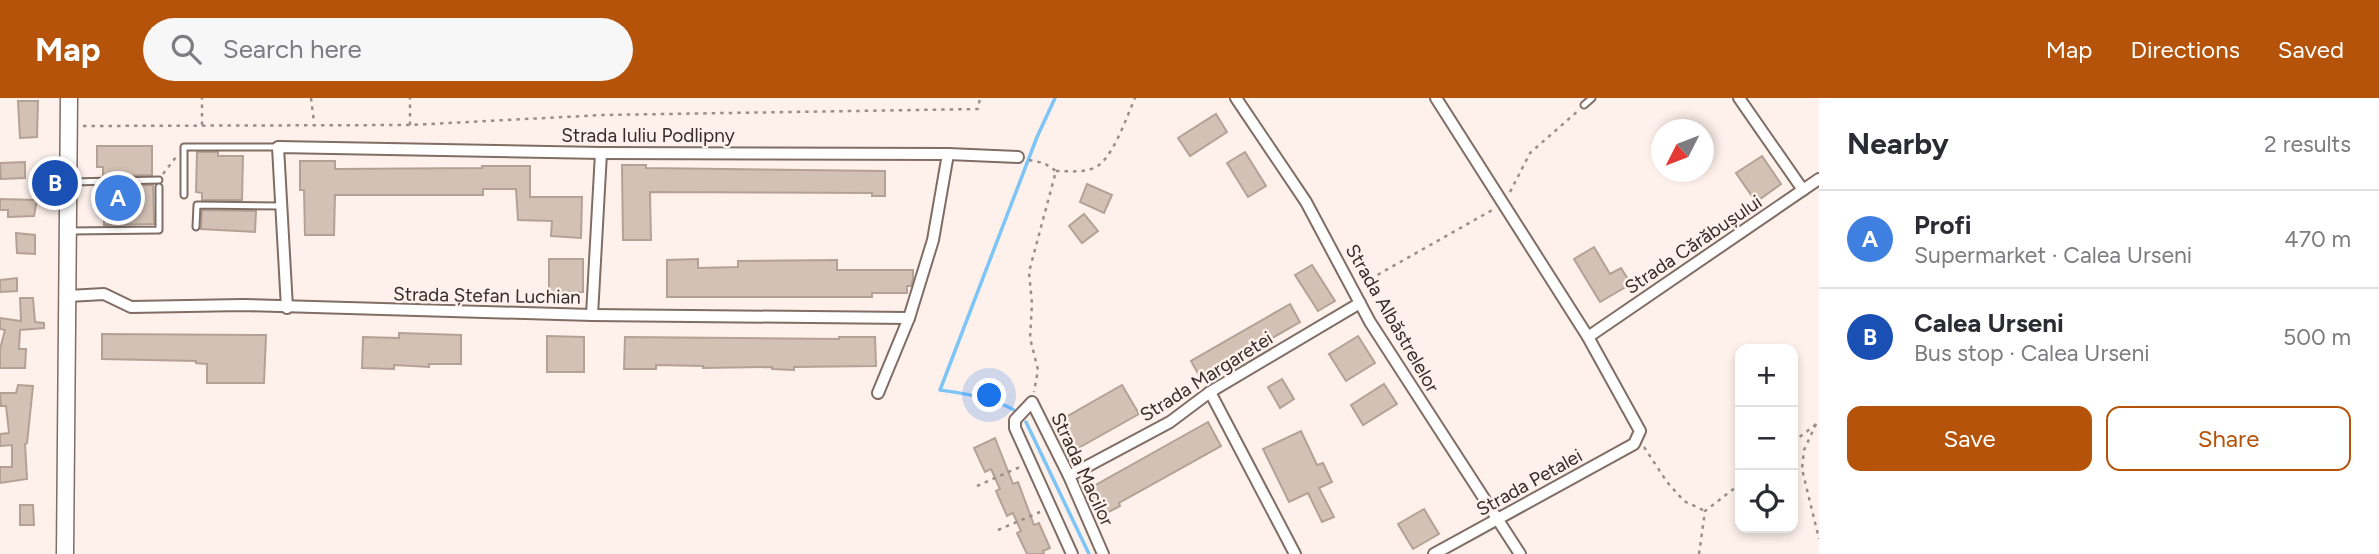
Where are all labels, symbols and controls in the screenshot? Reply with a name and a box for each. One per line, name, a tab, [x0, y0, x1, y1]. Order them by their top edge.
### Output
search box	[143, 18, 633, 81]
text: Map	[35, 30, 101, 69]
icon: search	[167, 30, 205, 68]
text: Search here	[223, 33, 362, 65]
text: Map	[2046, 35, 2092, 64]
text: Directions	[2130, 35, 2240, 64]
text: Saved	[2278, 35, 2344, 64]
north arrow	[1651, 119, 1714, 182]
street label: Strada Iuliu Podlipny	[561, 124, 735, 147]
text: Nearby	[1847, 125, 1949, 162]
text: 2 results	[2264, 130, 2351, 158]
pin: B	[32, 157, 78, 209]
pin: A	[95, 172, 141, 224]
street label: Strada Cărăbușului	[1620, 190, 1766, 299]
text: Profi	[1914, 209, 1972, 241]
text: A	[1862, 225, 1878, 253]
text: 470 m	[2284, 225, 2351, 253]
street label: Strada Albăstrelelor	[1341, 240, 1445, 397]
text: Supermarket · Calea Urseni	[1914, 241, 2192, 269]
street label: Strada Ștefan Luchian	[393, 282, 581, 309]
text: Calea Urseni	[1914, 307, 2064, 339]
text: B	[1863, 323, 1877, 351]
text: 500 m	[2283, 323, 2351, 351]
street label: Strada Margaretei	[1136, 326, 1277, 427]
text: Bus stop · Calea Urseni	[1914, 339, 2150, 367]
map controls	[1735, 344, 1798, 533]
button: +	[1735, 344, 1798, 407]
your location	[972, 378, 1006, 412]
button: Save	[1847, 406, 2092, 471]
button: Share	[2106, 406, 2351, 471]
button: −	[1735, 407, 1798, 470]
street label: Strada Macilor	[1046, 409, 1119, 530]
street label: Strada Petalei	[1472, 444, 1586, 521]
button: locate	[1735, 470, 1798, 533]

